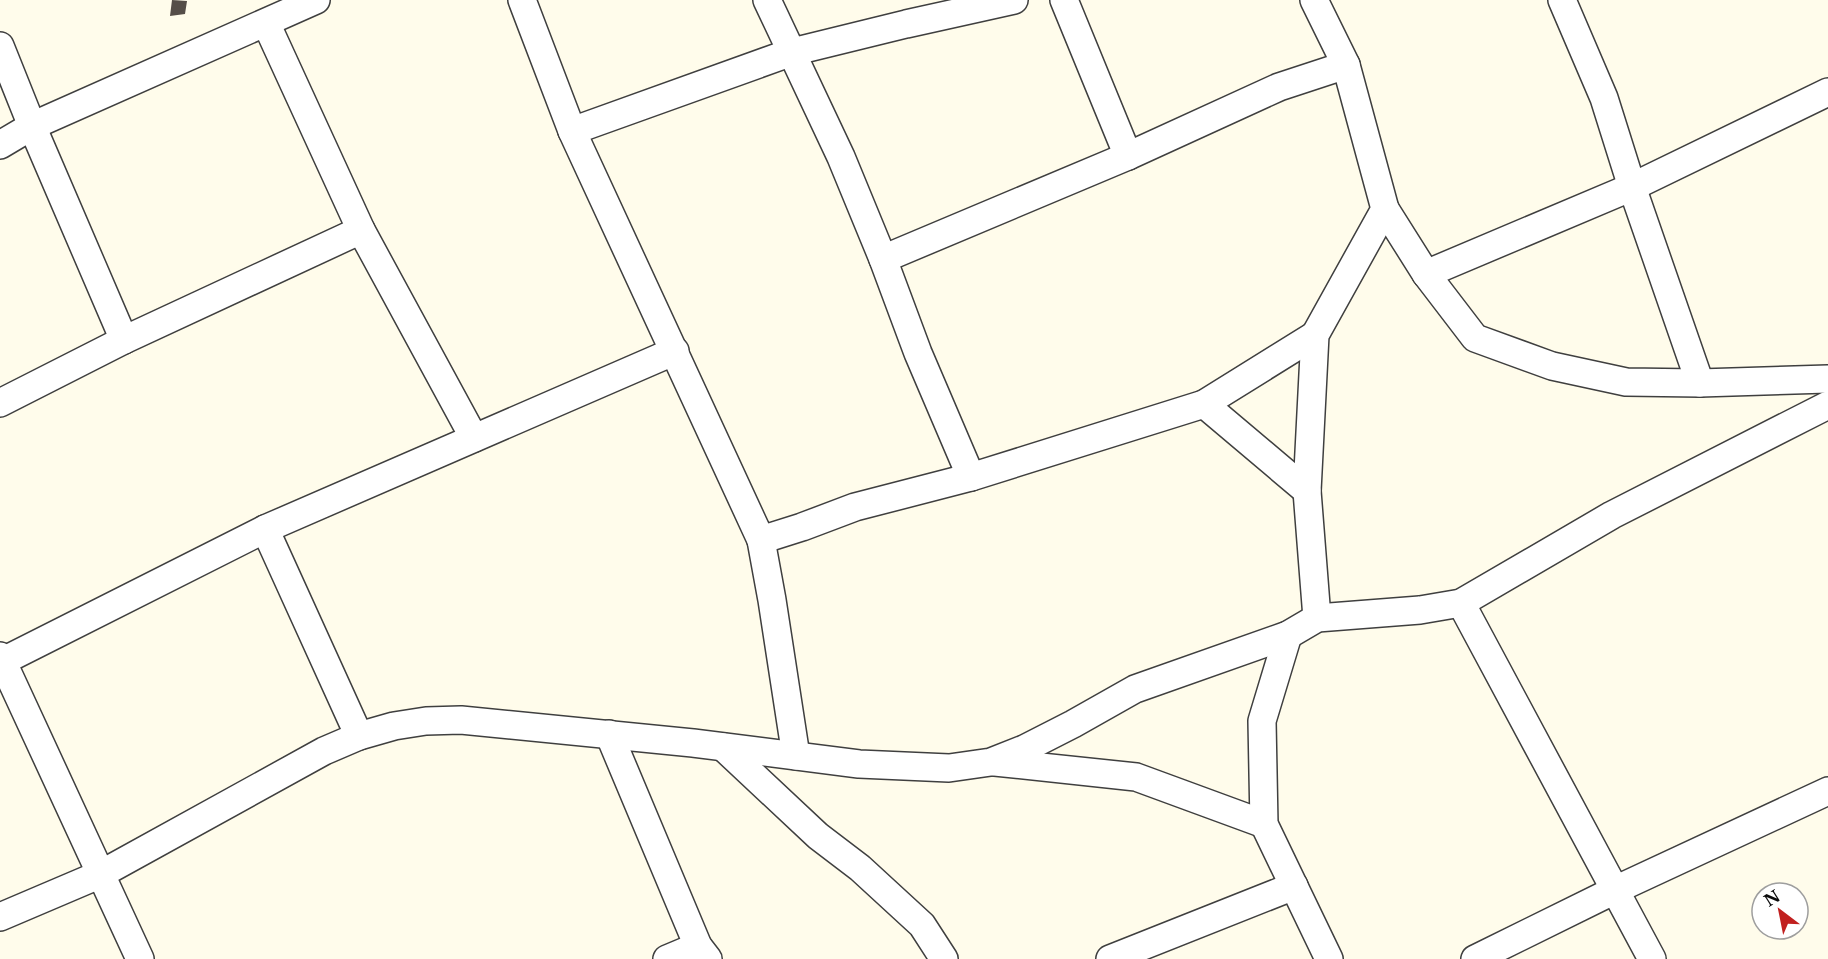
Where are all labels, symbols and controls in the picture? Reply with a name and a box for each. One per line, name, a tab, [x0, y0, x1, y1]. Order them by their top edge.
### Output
north arrow	[1750, 881, 1810, 941]
text: N	[1760, 886, 1784, 911]

